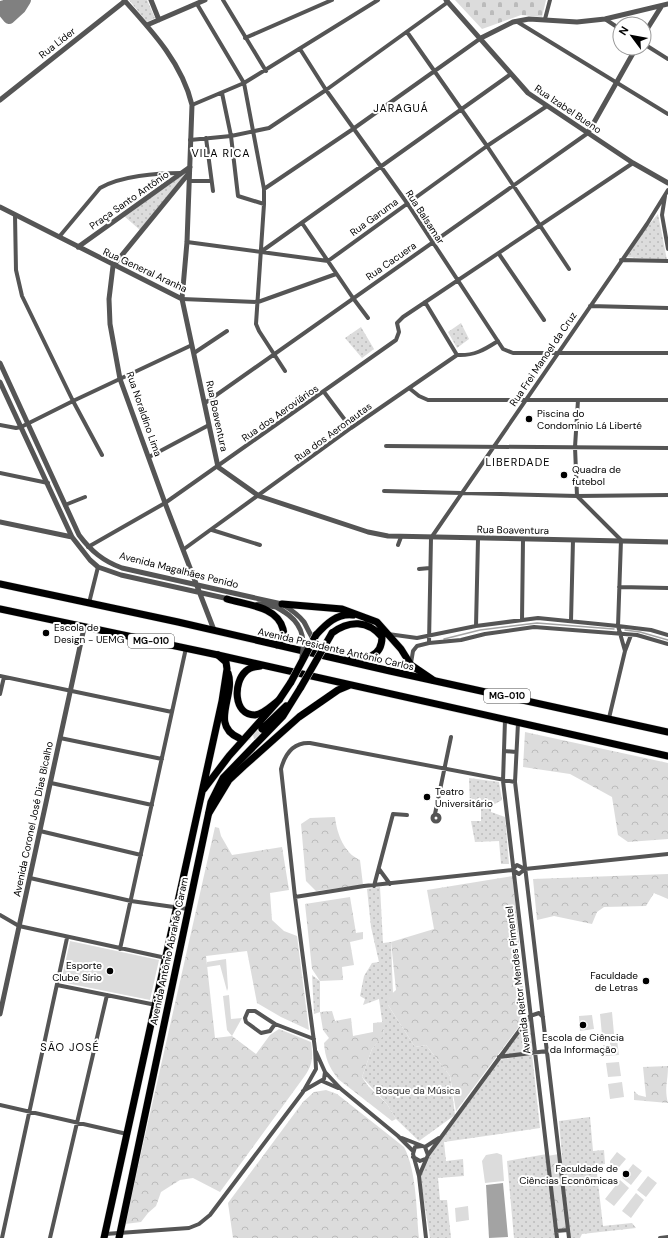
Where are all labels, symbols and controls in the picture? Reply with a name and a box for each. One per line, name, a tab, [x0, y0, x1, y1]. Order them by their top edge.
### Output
north arrow	[612, 16, 652, 56]
street label: Rua Líder	[36, 24, 78, 61]
text: N	[615, 24, 632, 38]
street label: Rua Izabel Bueno	[532, 82, 604, 136]
district label: JARAGUÁ	[373, 101, 429, 115]
district label: VILA RICA	[191, 146, 251, 160]
street label: Praça Santo Antônio	[87, 168, 171, 232]
street label: Rua Balsamar	[403, 187, 447, 247]
street label: Rua Garuma	[347, 195, 401, 239]
street label: Rua Cacuera	[363, 239, 419, 283]
street label: Rua General Aranha	[101, 245, 189, 295]
street label: Rua Frei Manoel da Cruz	[507, 309, 580, 409]
street label: Rua Noraldino Lima	[123, 370, 165, 458]
street label: Rua Boaventura	[203, 379, 231, 453]
street label: Rua dos Aeroviários	[239, 382, 321, 444]
street label: Rua dos Aeronautas	[292, 400, 374, 464]
place label: Piscina do Condomínio Lá Liberté	[537, 407, 642, 432]
marker: Piscina do Condomínio Lá Liberté	[524, 414, 534, 424]
district label: LIBERDADE	[486, 455, 550, 469]
place label: Quadra de futebol	[572, 463, 621, 488]
marker: Quadra de futebol	[559, 470, 569, 480]
street label: Rua Boaventura	[477, 523, 549, 537]
street label: Avenida Magalhães Penido	[118, 549, 240, 591]
place label: Escola de Design - UEMG	[54, 621, 124, 646]
street label: Avenida Presidente Antônio Carlos	[257, 625, 415, 673]
marker: Escola de Design - UEMG	[41, 628, 51, 638]
road number: MG-010	[128, 634, 174, 648]
road number: MG-010	[484, 689, 530, 703]
street label: Avenida Coronel José Dias Bicalho	[10, 740, 56, 898]
place label: Teatro Universitário	[435, 785, 493, 810]
marker: Teatro Universitário	[422, 792, 432, 802]
street label: Avenida Antônio Abrahão Caram	[147, 876, 191, 1026]
street label: Avenida Reitor Mendes Pimentel	[502, 905, 534, 1055]
place label: Esporte Clube Sírio	[52, 959, 102, 984]
marker: Esporte Clube Sírio	[105, 966, 115, 976]
place label: Faculdade de Letras	[590, 969, 638, 994]
marker: Faculdade de Letras	[641, 976, 651, 986]
marker: Escola de Ciência da Informação	[578, 1020, 588, 1030]
place label: Escola de Ciência da Informação	[542, 1031, 624, 1056]
district label: SÃO JOSÉ	[40, 1040, 100, 1054]
park label: Bosque da Música	[376, 1084, 460, 1097]
place label: Faculdade de Ciências Econômicas	[519, 1162, 618, 1187]
marker: Faculdade de Ciências Econômicas	[621, 1169, 631, 1179]

